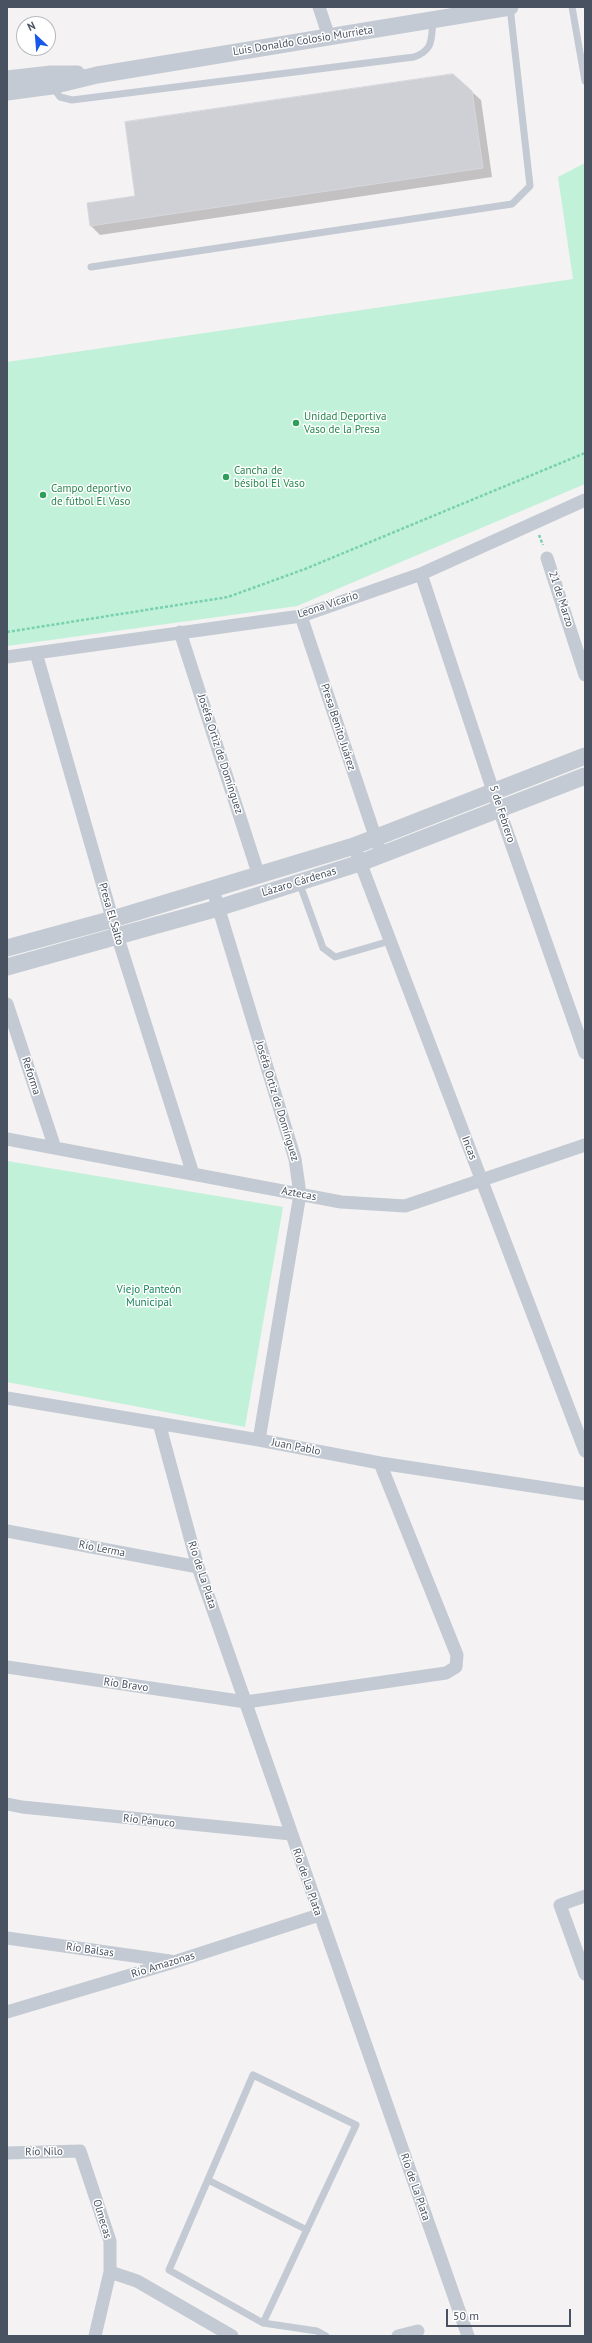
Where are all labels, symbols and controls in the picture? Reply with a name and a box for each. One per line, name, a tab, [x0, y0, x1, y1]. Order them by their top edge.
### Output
north arrow	[16, 16, 56, 56]
text: N	[25, 18, 37, 34]
street label: Luis Donaldo Colosio Murrieta	[232, 23, 374, 59]
place label: Unidad Deportiva Vaso de la Presa	[304, 410, 386, 436]
marker: Unidad Deportiva Vaso de la Presa	[291, 418, 301, 428]
place label: Cancha de bésibol El Vaso	[234, 464, 305, 490]
marker: Cancha de bésibol El Vaso	[221, 472, 231, 482]
place label: Campo deportivo de fútbol El Vaso	[51, 482, 131, 508]
marker: Campo deportivo de fútbol El Vaso	[38, 490, 48, 500]
street label: 21 de Marzo	[546, 569, 576, 629]
street label: Leona Vicario	[296, 589, 360, 621]
street label: Presa Benito Juárez	[318, 682, 358, 772]
street label: Joséfa Ortiz de Domínguez	[194, 693, 246, 815]
street label: 5 de Febrero	[487, 784, 517, 844]
street label: Lázaro Cárdenas	[260, 864, 338, 900]
street label: Presa El Salto	[96, 881, 126, 947]
street label: Joséfa Ortiz de Domínguez	[252, 1039, 302, 1163]
street label: Reforma	[19, 1055, 43, 1097]
street label: Incas	[458, 1134, 480, 1162]
street label: Aztecas	[280, 1184, 318, 1204]
park label: Viejo Panteón Municipal	[117, 1283, 181, 1309]
street label: Juan Pablo	[270, 1436, 322, 1458]
street label: Río Lerma	[78, 1538, 126, 1560]
street label: Río de La Plata	[185, 1539, 219, 1611]
street label: Río Bravo	[103, 1675, 149, 1695]
street label: Río Pánuco	[122, 1812, 176, 1830]
street label: Río de La Plata	[289, 1847, 325, 1917]
street label: Río Balsas	[65, 1940, 115, 1960]
street label: Río Amazonas	[130, 1949, 196, 1981]
street label: Río Nilo	[25, 2145, 63, 2159]
street label: Río de La Plata	[397, 2152, 433, 2222]
street label: Olmecas	[90, 2198, 114, 2240]
scale bar	[448, 2301, 573, 2327]
text: 50 m	[453, 2308, 479, 2323]

